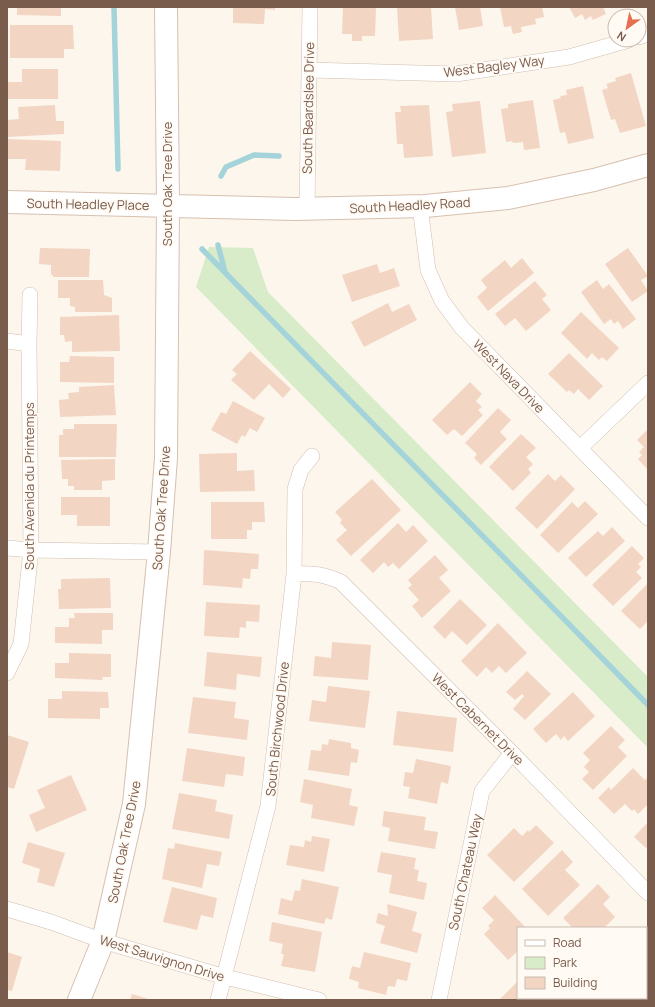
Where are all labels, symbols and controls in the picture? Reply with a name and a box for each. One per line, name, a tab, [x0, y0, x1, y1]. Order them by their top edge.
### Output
north arrow	[607, 8, 647, 48]
text: N	[614, 28, 629, 45]
street label: South Beardslee Drive	[298, 41, 318, 174]
street label: West Bagley Way	[442, 51, 546, 81]
street label: South Oak Tree Drive	[158, 121, 176, 246]
street label: South Headley Road	[349, 193, 471, 217]
street label: South Headley Place	[26, 194, 150, 214]
street label: West Nava Drive	[469, 335, 549, 417]
street label: South Avenida du Printemps	[20, 402, 38, 570]
street label: South Oak Tree Drive	[148, 445, 174, 571]
street label: South Birchwood Drive	[261, 660, 293, 797]
street label: West Cabernet Drive	[428, 669, 528, 769]
street label: South Oak Tree Drive	[103, 779, 145, 905]
street label: South Chateau Way	[444, 812, 486, 932]
legend	[517, 927, 647, 999]
street label: West Sauvignon Drive	[97, 930, 227, 986]
text: Road	[553, 934, 581, 951]
text: Park	[553, 954, 578, 971]
text: Building	[553, 974, 597, 991]

